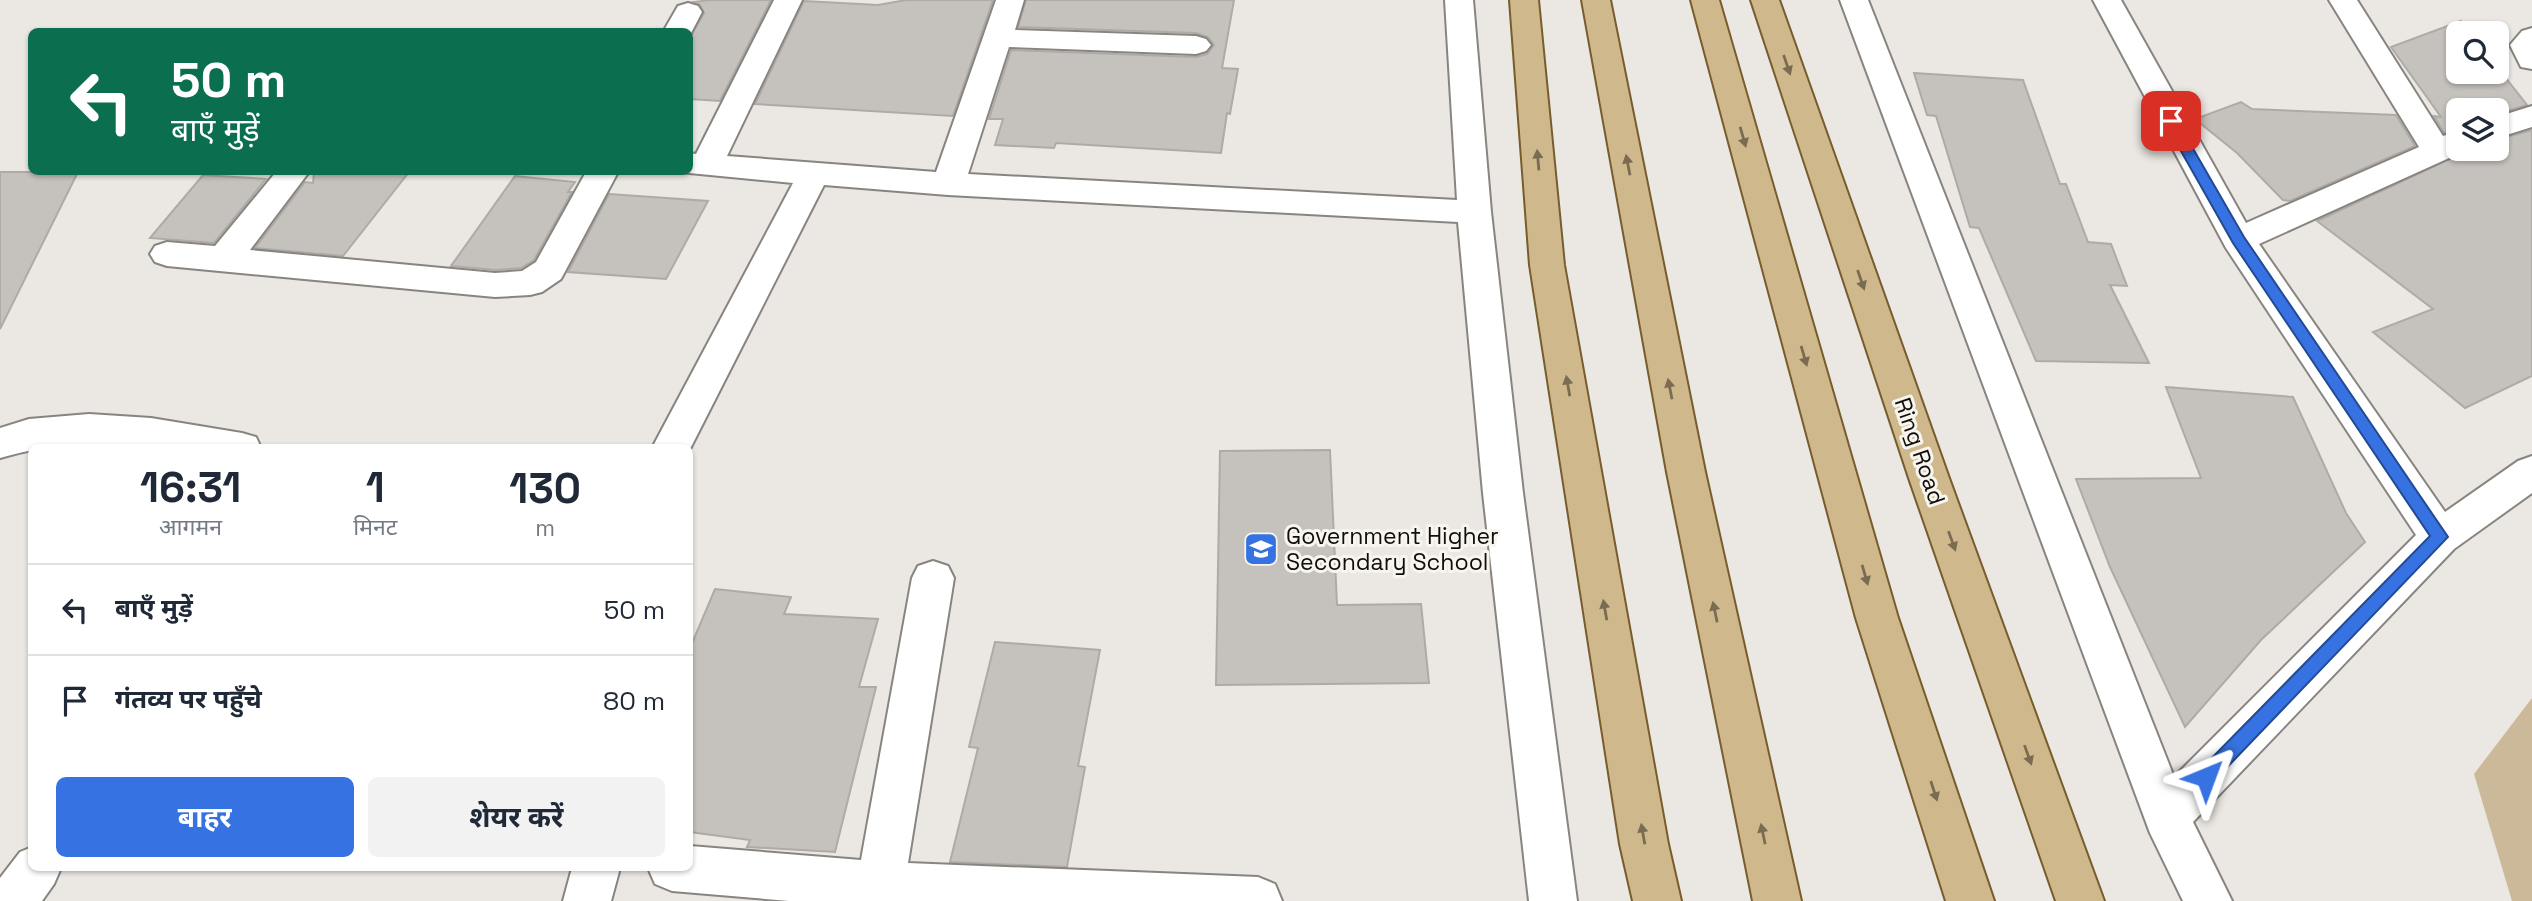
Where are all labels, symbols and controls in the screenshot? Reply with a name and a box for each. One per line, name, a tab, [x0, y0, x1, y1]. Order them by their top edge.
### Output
map controls	[2446, 21, 2509, 161]
button: search	[2446, 21, 2509, 84]
text: 50 m	[171, 49, 286, 111]
one-way arrow	[1782, 54, 1793, 75]
icon: left	[56, 56, 147, 147]
pin	[2141, 91, 2201, 151]
button: layers	[2446, 98, 2509, 161]
icon: arrive	[2152, 102, 2190, 140]
text: बाएँ मुड़ें	[171, 110, 260, 150]
one-way arrow	[1738, 126, 1749, 148]
one-way arrow	[1532, 149, 1543, 171]
one-way arrow	[1622, 154, 1633, 176]
one-way arrow	[1856, 269, 1867, 290]
one-way arrow	[1799, 345, 1810, 367]
one-way arrow	[1562, 375, 1573, 397]
one-way arrow	[1664, 378, 1675, 400]
street label: Ring Road	[1888, 393, 1952, 509]
text: 16:31	[140, 461, 241, 514]
text: 1	[366, 461, 385, 514]
text: 130	[509, 462, 581, 515]
text: आगमन	[159, 512, 222, 542]
text: मिनट	[353, 512, 397, 542]
text: m	[535, 513, 555, 543]
place label: Government Higher Secondary School	[1286, 521, 1499, 577]
school or university icon: Government Higher Secondary School	[1242, 530, 1280, 568]
one-way arrow	[1946, 531, 1957, 552]
one-way arrow	[1861, 565, 1871, 586]
icon: left	[56, 591, 94, 629]
text: बाएँ मुड़ें	[115, 591, 193, 625]
text: 50 m	[604, 593, 665, 627]
one-way arrow	[1599, 599, 1610, 621]
one-way arrow	[1710, 601, 1721, 623]
icon: arrive	[56, 682, 94, 720]
text: गंतव्य पर पहुँचे	[115, 682, 262, 716]
text: 80 m	[603, 684, 665, 718]
position arrow	[2169, 740, 2243, 814]
one-way arrow	[2023, 745, 2034, 766]
button: बाहर	[56, 777, 354, 857]
button: शेयर करें	[368, 777, 665, 857]
one-way arrow	[1929, 781, 1940, 802]
one-way arrow	[1637, 823, 1648, 845]
one-way arrow	[1757, 823, 1768, 845]

